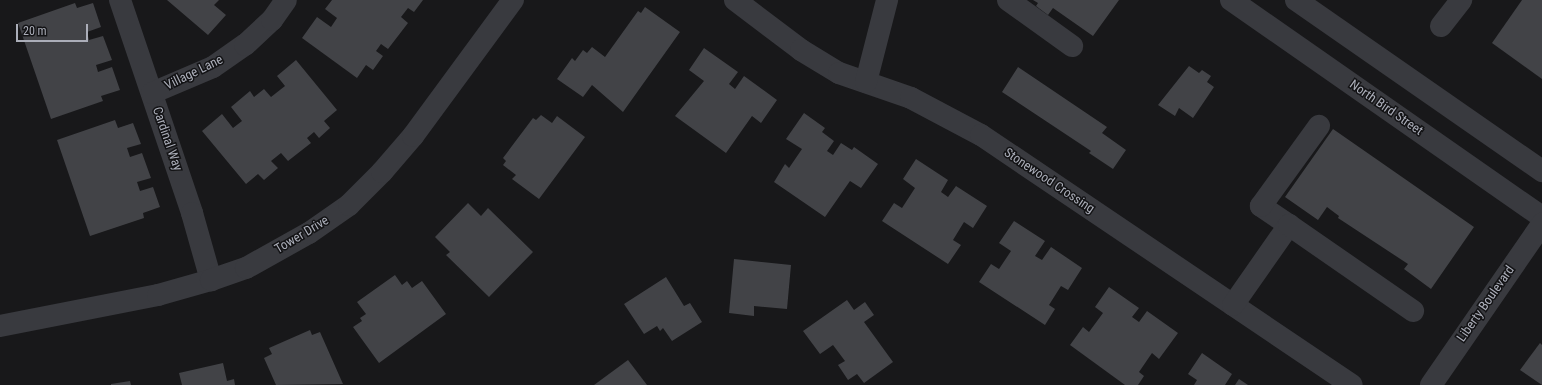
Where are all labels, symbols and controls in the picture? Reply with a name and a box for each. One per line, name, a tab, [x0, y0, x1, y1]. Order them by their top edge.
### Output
scale bar	[18, 16, 90, 42]
text: 20 m	[23, 24, 47, 38]
street label: Village Lane	[162, 52, 226, 94]
street label: North Bird Street	[1346, 77, 1426, 139]
street label: Cardinal Way	[149, 105, 185, 173]
street label: Stonewood Crossing	[1001, 145, 1097, 217]
street label: Tower Drive	[272, 213, 332, 257]
street label: Liberty Boulevard	[1454, 263, 1518, 345]

